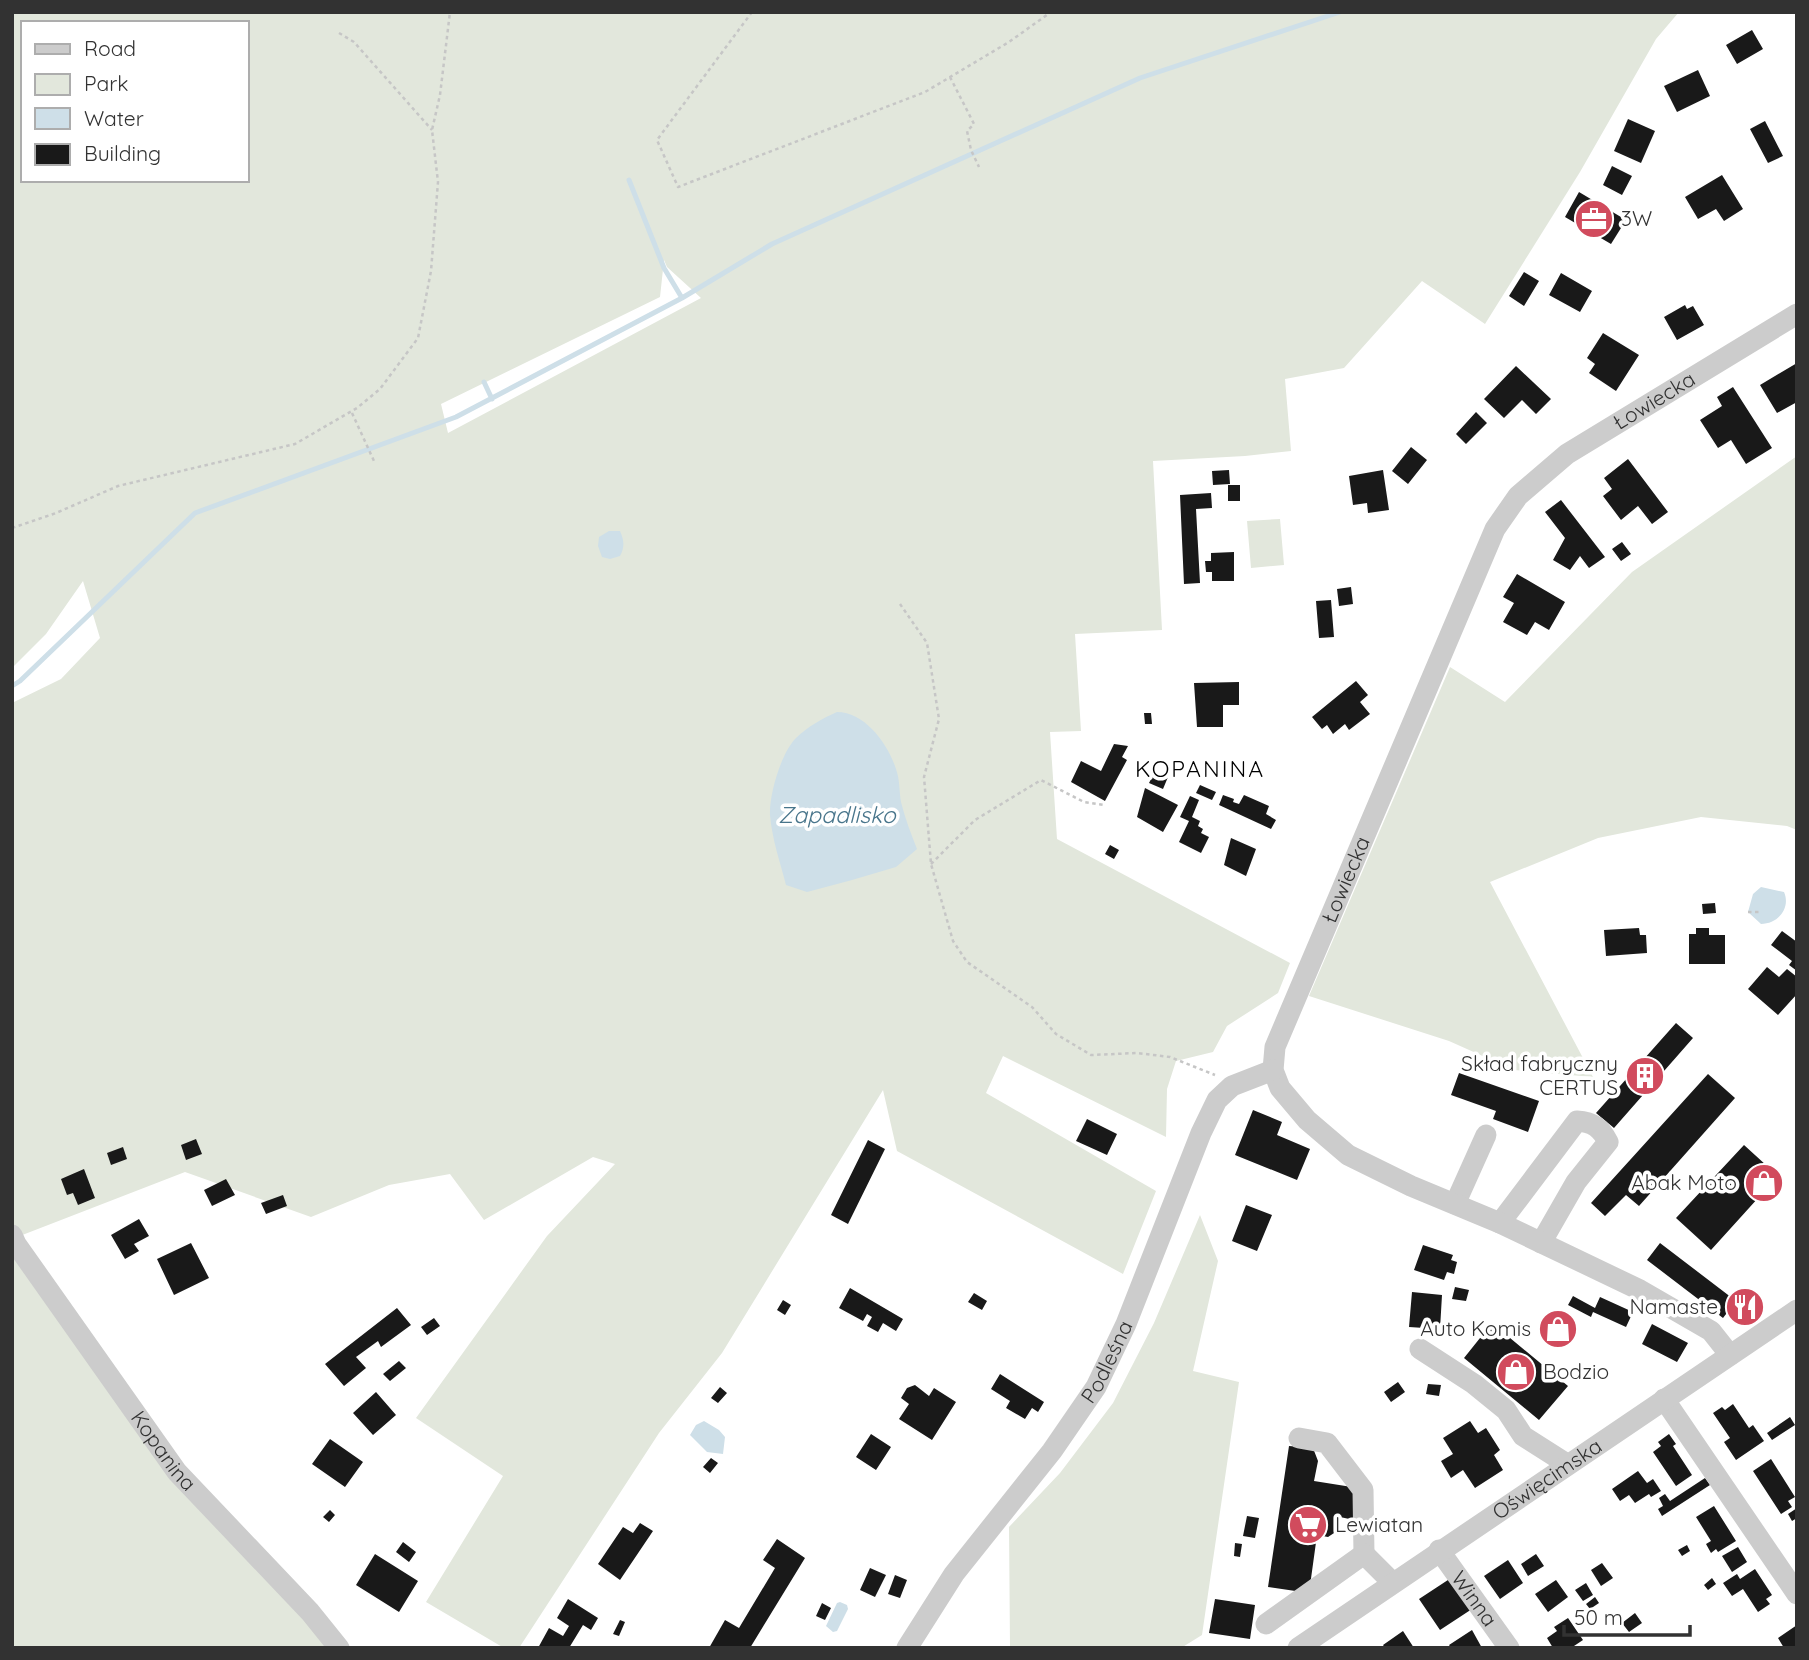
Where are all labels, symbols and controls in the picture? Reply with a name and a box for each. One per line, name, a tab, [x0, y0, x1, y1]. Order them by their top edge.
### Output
legend	[21, 21, 248, 182]
text: Road	[84, 35, 136, 61]
text: Park	[84, 70, 128, 96]
text: Water	[84, 105, 144, 131]
text: Building	[84, 140, 161, 166]
office icon: 3W	[1573, 198, 1615, 240]
place label: 3W	[1621, 205, 1652, 231]
street label: Łowiecka	[1608, 365, 1699, 435]
district label: KOPANINA	[1135, 754, 1265, 783]
water label: Zapadlisko	[778, 800, 897, 829]
street label: Łowiecka	[1315, 832, 1375, 927]
place label: Skład fabryczny CERTUS	[1461, 1050, 1618, 1100]
building icon: Skład fabryczny CERTUS	[1624, 1055, 1666, 1097]
shop icon: Abak Moto	[1743, 1162, 1785, 1204]
place label: Abak Moto	[1631, 1169, 1737, 1195]
restaurant icon: Namaste	[1724, 1286, 1766, 1328]
place label: Namaste	[1629, 1293, 1718, 1319]
shop icon: Auto Komis	[1537, 1308, 1579, 1350]
place label: Auto Komis	[1420, 1315, 1531, 1341]
street label: Podleśna	[1075, 1316, 1138, 1408]
shop icon: Bodzio	[1495, 1351, 1537, 1393]
place label: Bodzio	[1543, 1358, 1609, 1384]
street label: Kopanina	[126, 1405, 202, 1496]
street label: Oświęcimska	[1487, 1432, 1606, 1525]
supermarket icon: Lewiatan	[1287, 1504, 1329, 1546]
place label: Lewiatan	[1335, 1511, 1423, 1537]
street label: Winna	[1446, 1566, 1503, 1631]
scale bar	[1564, 1594, 1690, 1638]
text: 50 m	[1574, 1604, 1623, 1630]

